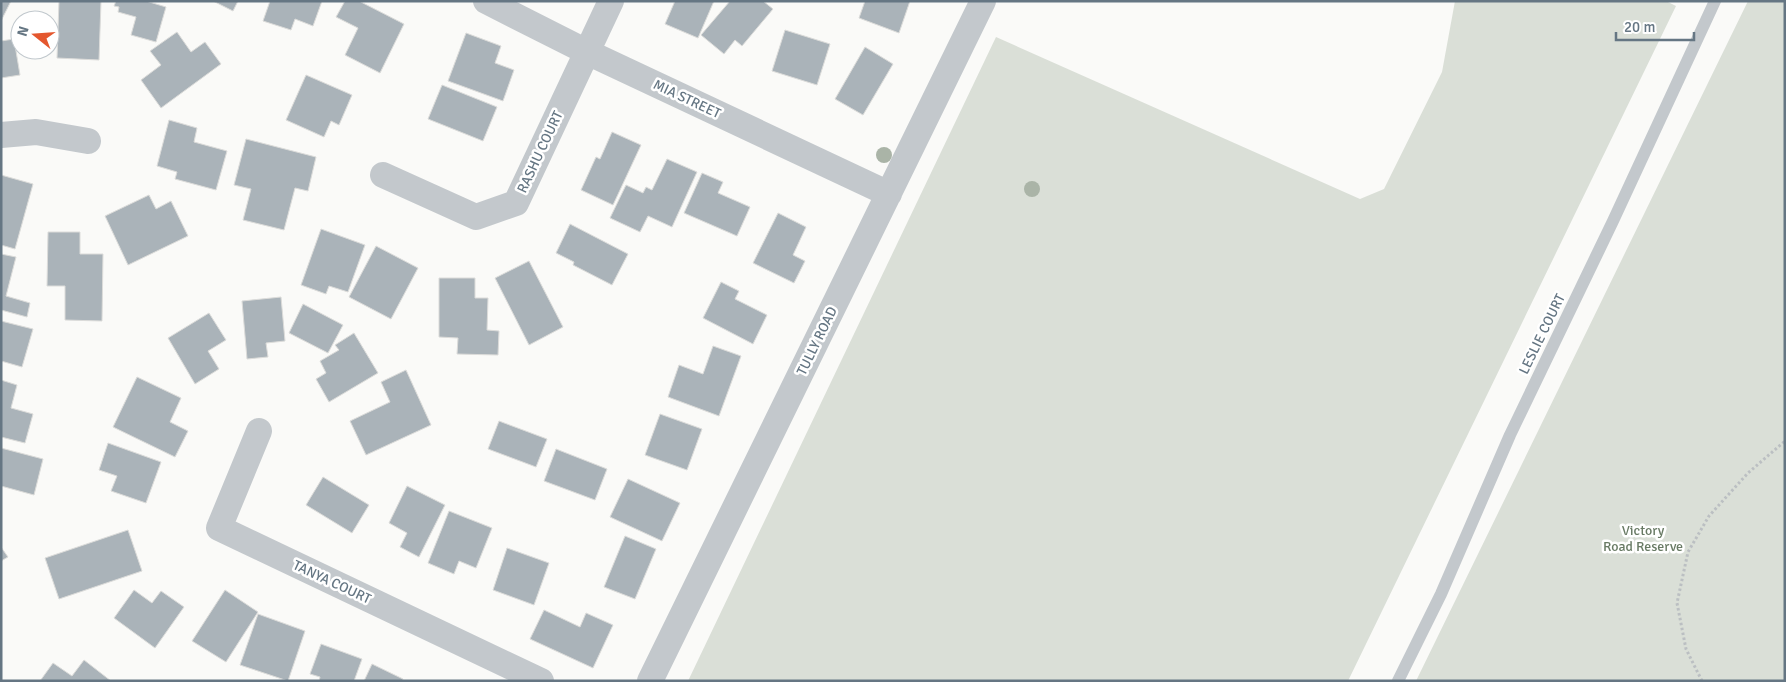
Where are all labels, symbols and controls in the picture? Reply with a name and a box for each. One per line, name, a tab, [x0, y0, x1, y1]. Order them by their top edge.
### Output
north arrow	[10, 10, 60, 60]
scale bar	[1616, 10, 1694, 42]
text: 20 m	[1624, 18, 1655, 36]
text: N	[13, 24, 33, 38]
street label: MIA STREET	[651, 76, 724, 122]
street label: RASHU COURT	[514, 108, 566, 196]
street label: LESLIE COURT	[1515, 291, 1569, 377]
street label: TULLY ROAD	[793, 304, 841, 378]
park label: Victory Road Reserve	[1603, 522, 1683, 555]
street label: TANYA COURT	[290, 557, 374, 608]

